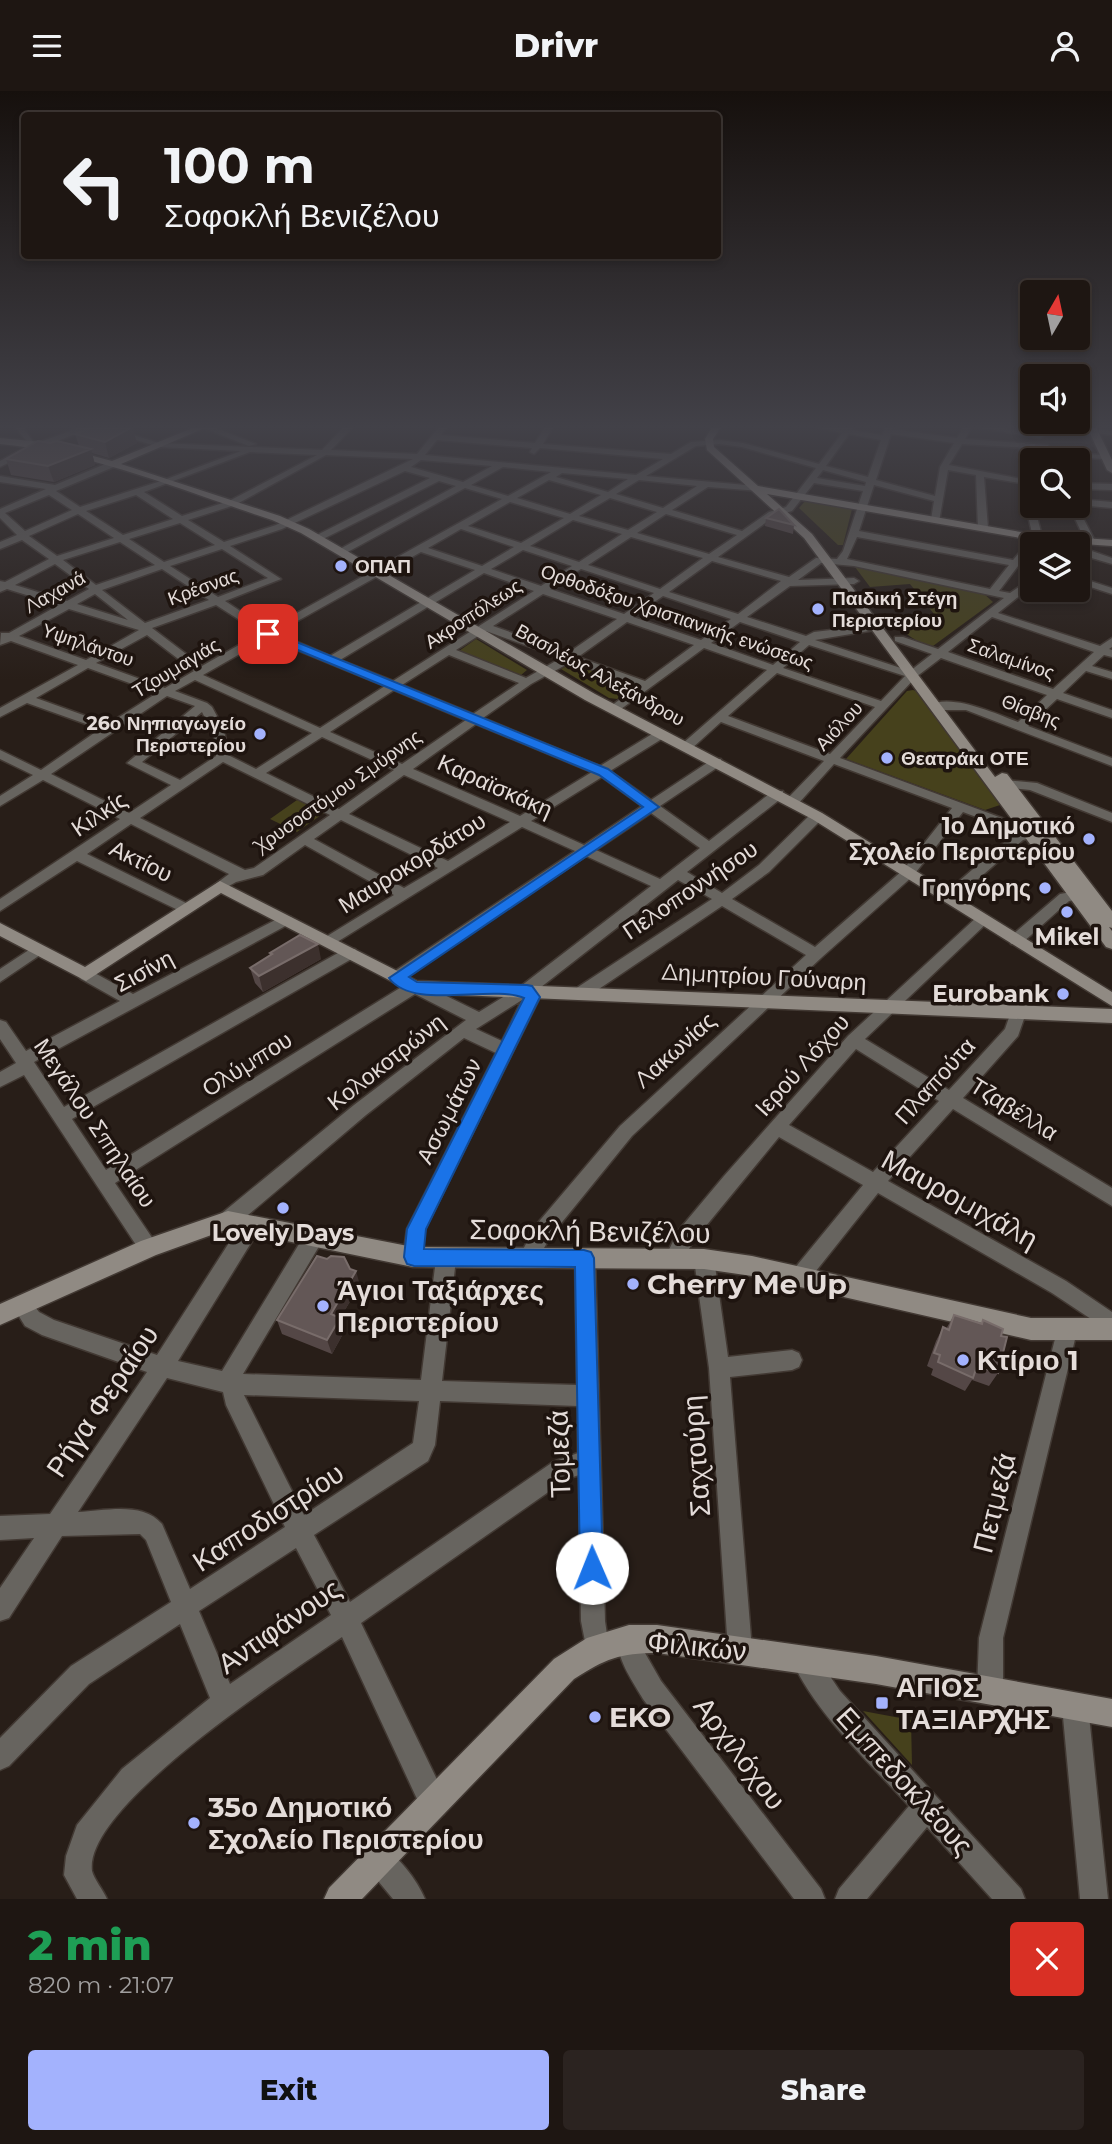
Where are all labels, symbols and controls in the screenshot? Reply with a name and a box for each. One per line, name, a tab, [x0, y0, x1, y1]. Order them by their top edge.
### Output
text: Drivr	[514, 26, 598, 65]
icon: menu	[28, 27, 66, 65]
icon: person	[1046, 27, 1084, 65]
text: 100 m	[164, 136, 315, 195]
icon: left	[49, 140, 140, 231]
text: Σοφοκλή Βενιζέλου	[164, 196, 439, 235]
north arrow	[1020, 280, 1090, 350]
map controls	[1020, 280, 1090, 602]
button: sound	[1020, 364, 1090, 434]
button: search	[1020, 448, 1090, 518]
button: layers	[1020, 532, 1090, 602]
place label: ΟΠΑΠ	[355, 555, 411, 578]
marker: ΟΠΑΠ	[333, 558, 349, 574]
street label: Ορθοδόξου Χριστιανικής ενώσεως	[538, 559, 816, 675]
street label: Κρέσνας	[165, 564, 241, 610]
street label: Λαχανά	[21, 566, 89, 618]
street label: Ακροπόλεως	[420, 574, 526, 654]
place label: Παιδική Στέγη Περιστερίου	[832, 587, 957, 632]
marker: Παιδική Στέγη Περιστερίου	[810, 601, 826, 617]
pin	[238, 604, 298, 664]
icon: arrive	[249, 615, 287, 653]
street label: Υψηλάντου	[39, 619, 137, 671]
street label: Βασιλέως Αλεξάνδρου	[512, 619, 688, 731]
street label: Τζουμαγιάς	[128, 633, 224, 703]
street label: Σαλαμίνος	[965, 633, 1057, 685]
street label: Θίσβης	[998, 689, 1064, 733]
street label: Αιόλου	[811, 697, 867, 755]
place label: 26ο Νηπιαγωγείο Περιστερίου	[86, 712, 246, 757]
street label: Χρυσοστόμου Σμύρνης	[248, 725, 426, 859]
marker: 26ο Νηπιαγωγείο Περιστερίου	[252, 726, 268, 742]
place label: Θεατράκι ΟΤΕ	[901, 747, 1029, 770]
street label: Καραϊσκάκη	[433, 748, 557, 824]
marker: Θεατράκι ΟΤΕ	[879, 750, 895, 766]
street label: Κιλκίς	[66, 785, 132, 843]
street label: Μαυροκορδάτου	[333, 807, 491, 919]
place label: 1ο Δημοτικό Σχολείο Περιστερίου	[849, 812, 1075, 866]
marker: 1ο Δημοτικό Σχολείο Περιστερίου	[1081, 831, 1097, 847]
street label: Ακτίου	[105, 834, 177, 888]
street label: Πελοποννήσου	[617, 835, 763, 945]
place label: Γρηγόρης	[922, 874, 1031, 902]
marker: Γρηγόρης	[1037, 880, 1053, 896]
marker: Mikel	[1059, 904, 1075, 920]
place label: Mikel	[1035, 923, 1099, 951]
street label: Σισίνη	[110, 944, 178, 998]
street label: Δημητρίου Γούναρη	[661, 958, 867, 996]
place label: Eurobank	[932, 980, 1050, 1008]
marker: Eurobank	[1055, 986, 1071, 1002]
street label: Λακωνίας	[629, 1006, 721, 1094]
street label: Κολοκοτρώνη	[322, 1007, 450, 1117]
street label: Ιερού Λόχου	[749, 1008, 855, 1122]
street label: Ολύμπου	[197, 1025, 297, 1103]
street label: Πλαπούτα	[889, 1032, 981, 1130]
street label: Μεγάλου Σπηλαίου	[28, 1033, 162, 1213]
street label: Ασωμάτων	[411, 1054, 487, 1168]
street label: Τζαβέλλα	[965, 1071, 1063, 1147]
street label: Μαυρομιχάλη	[876, 1142, 1044, 1256]
marker: Lovely Days	[275, 1200, 291, 1216]
street label: Σοφοκλή Βενιζέλου	[469, 1212, 711, 1250]
place label: Lovely Days	[212, 1219, 354, 1247]
place label: Cherry Me Up	[647, 1267, 847, 1301]
place label: Άγιοι Ταξιάρχες Περιστερίου	[337, 1273, 544, 1339]
marker: Cherry Me Up	[625, 1276, 641, 1292]
marker: Άγιοι Ταξιάρχες Περιστερίου	[315, 1298, 331, 1314]
street label: Ρήγα Φεραίου	[39, 1319, 165, 1483]
place label: Κτίριο 1	[977, 1343, 1079, 1377]
marker: Κτίριο 1	[955, 1352, 971, 1368]
street label: Σαχτούρη	[675, 1394, 717, 1518]
street label: Τομεζά	[540, 1410, 578, 1498]
street label: Πετμεζά	[965, 1449, 1023, 1557]
street label: Καποδιστρίου	[186, 1455, 350, 1579]
position arrow	[555, 1531, 629, 1605]
street label: Αντιφάνους	[211, 1571, 347, 1681]
street label: Φιλικών	[646, 1624, 748, 1668]
place label: ΑΓΙΟΣ ΤΑΞΙΑΡΧΗΣ	[896, 1670, 1050, 1736]
street label: Αρχιλόχου	[687, 1690, 793, 1816]
marker: ΑΓΙΟΣ ΤΑΞΙΑΡΧΗΣ	[874, 1695, 890, 1711]
place label: EKO	[609, 1700, 671, 1734]
street label: Εμπεδοκλέους	[830, 1700, 980, 1862]
marker: EKO	[587, 1709, 603, 1725]
place label: 35ο Δημοτικό Σχολείο Περιστερίου	[207, 1790, 484, 1856]
marker: 35ο Δημοτικό Σχολείο Περιστερίου	[186, 1815, 202, 1831]
text: 2 min	[28, 1919, 152, 1971]
button: close	[1010, 1922, 1084, 1996]
text: 820 m · 21:07	[28, 1971, 174, 1999]
button: Exit	[28, 2050, 549, 2130]
button: Share	[563, 2050, 1084, 2130]

